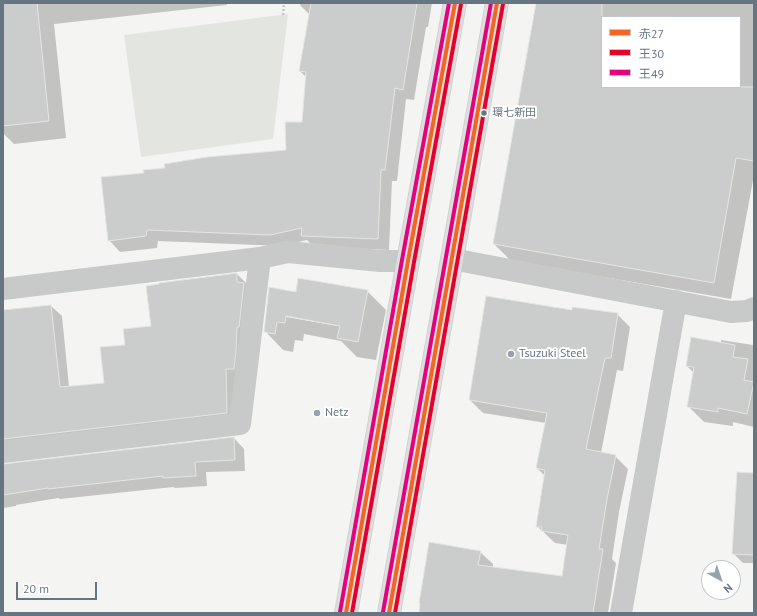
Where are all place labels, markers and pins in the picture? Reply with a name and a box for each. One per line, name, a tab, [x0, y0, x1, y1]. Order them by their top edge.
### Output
place label: 環七新田	[492, 106, 536, 120]
marker: 環七新田	[479, 108, 489, 118]
place label: Tsuzuki Steel	[519, 347, 586, 361]
marker: Tsuzuki Steel	[506, 349, 516, 359]
place label: Netz	[325, 406, 349, 420]
marker: Netz	[312, 408, 322, 418]

